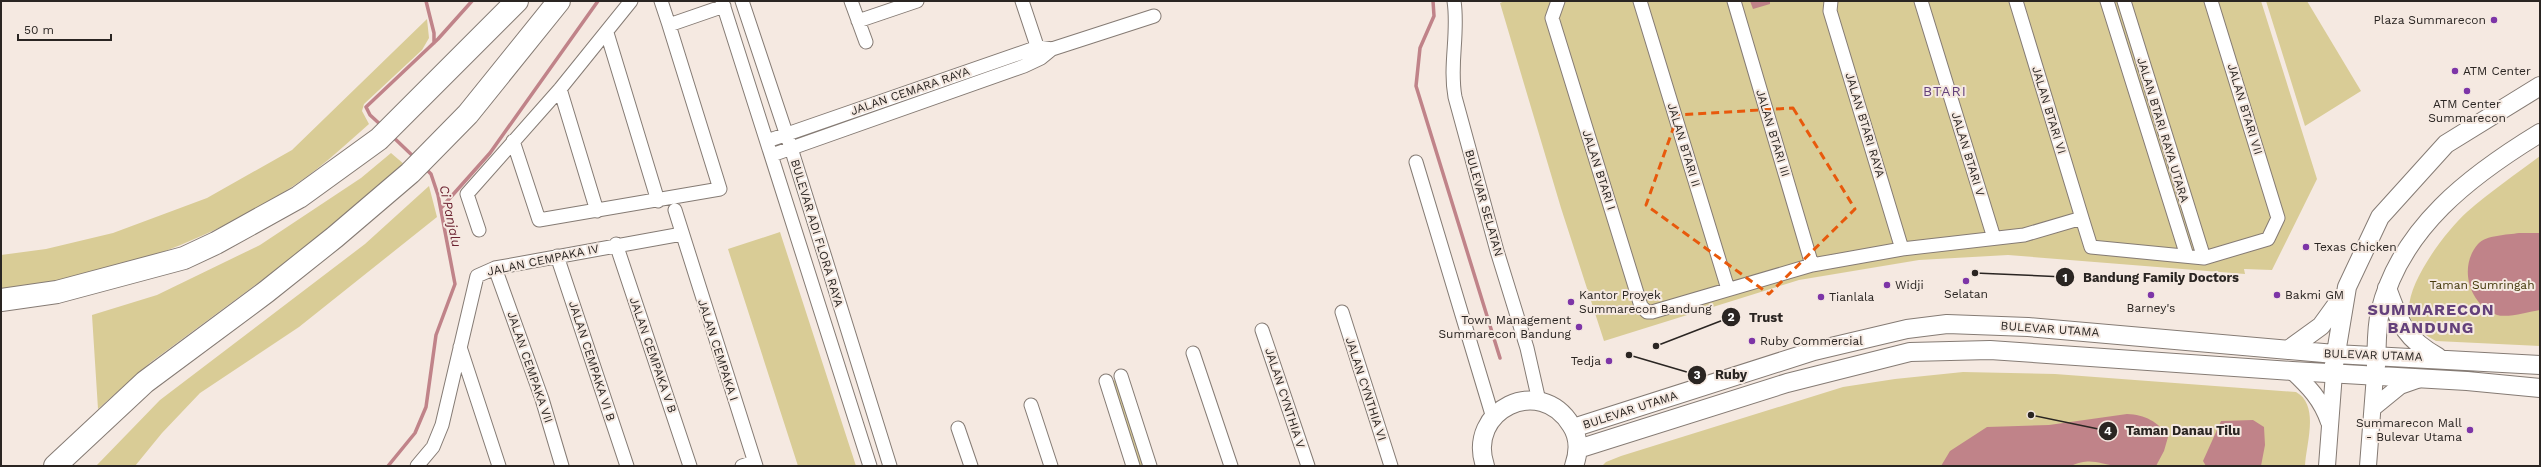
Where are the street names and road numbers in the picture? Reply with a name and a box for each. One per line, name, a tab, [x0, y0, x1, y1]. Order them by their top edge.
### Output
street label: JALAN BTARI RAYA UTARA	[2134, 56, 2192, 204]
street label: JALAN BTARI VII	[2225, 62, 2265, 156]
street label: JALAN CEMARA RAYA	[849, 64, 972, 118]
street label: JALAN BTARI VI	[2029, 65, 2069, 155]
street label: JALAN BTARI RAYA	[1842, 71, 1888, 179]
street label: JALAN BTARI III	[1753, 88, 1793, 178]
street label: JALAN BTARI II	[1665, 101, 1703, 189]
street label: JALAN BTARI V	[1949, 110, 1988, 198]
street label: JALAN BTARI I	[1579, 128, 1619, 212]
street label: BULEVAR SELATAN	[1462, 148, 1506, 258]
street label: BULEVAR ADI FLORA RAYA	[788, 157, 846, 309]
street label: JALAN CEMPAKA IV	[486, 241, 600, 279]
street label: JALAN CEMPAKA V B	[627, 295, 679, 415]
street label: JALAN CEMPAKA I	[695, 297, 741, 403]
street label: JALAN CEMPAKA VI B	[566, 299, 618, 423]
street label: JALAN CEMPAKA VII	[504, 309, 556, 425]
street label: BULEVAR UTAMA	[2000, 319, 2100, 339]
street label: JALAN CYNTHIA VI	[1343, 335, 1389, 443]
street label: JALAN CYNTHIA V	[1262, 346, 1308, 450]
street label: BULEVAR UTAMA	[2323, 346, 2423, 364]
street label: BULEVAR UTAMA	[1581, 388, 1679, 432]

